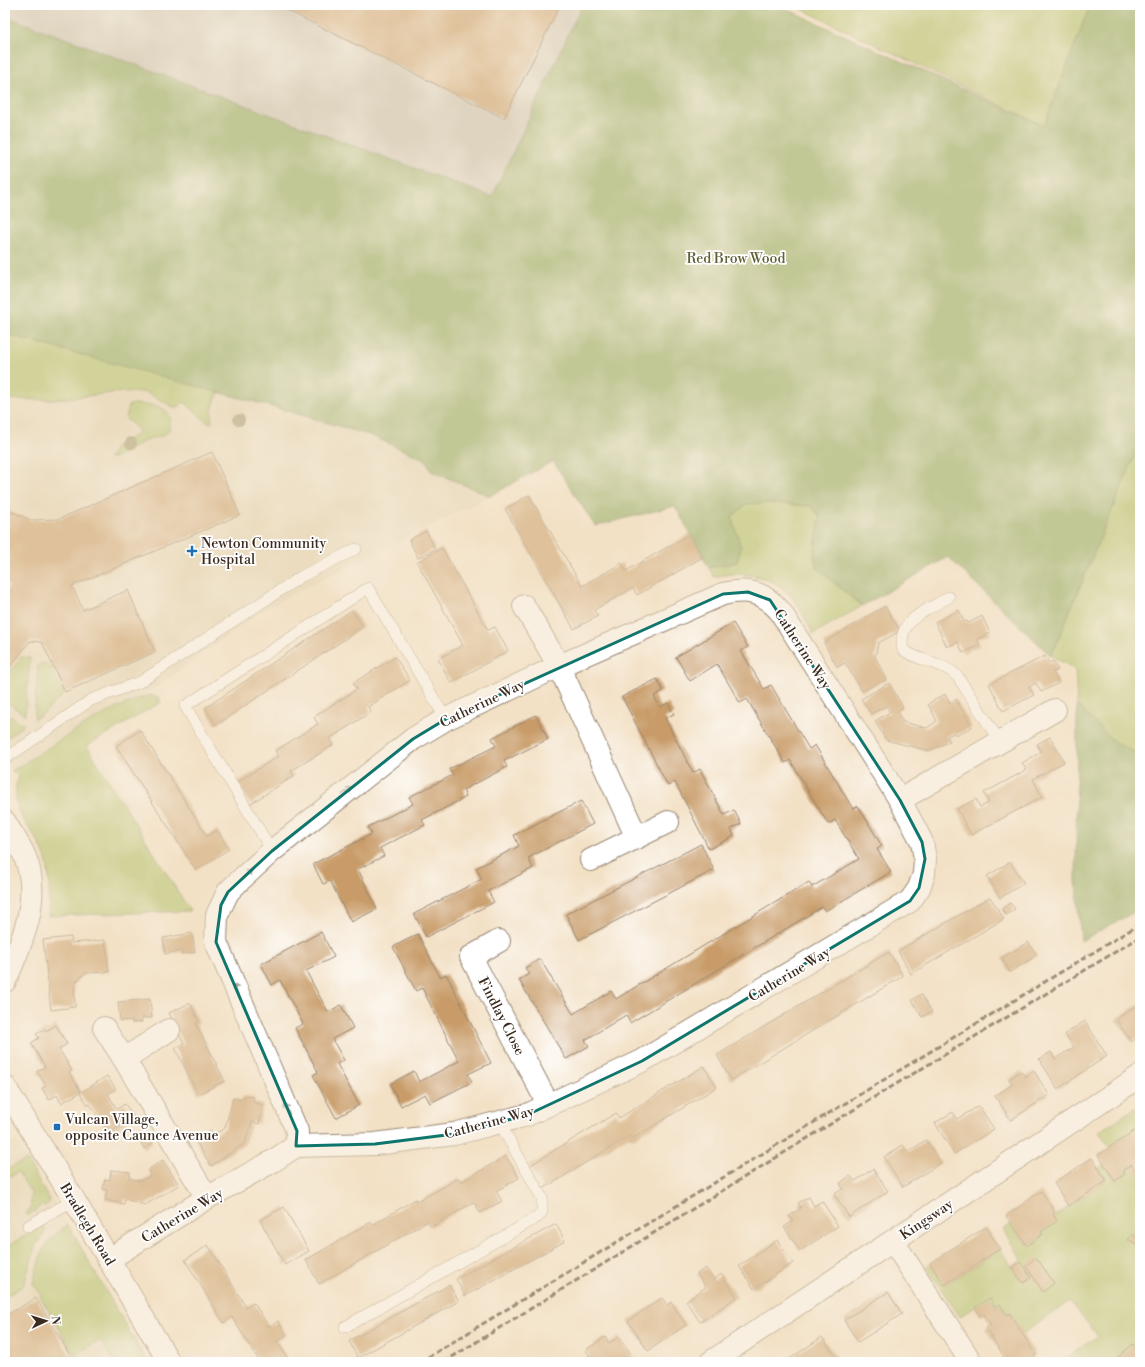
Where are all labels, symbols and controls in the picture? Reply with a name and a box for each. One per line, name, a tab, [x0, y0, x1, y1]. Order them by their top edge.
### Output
park label: Red Brow Wood	[687, 250, 785, 268]
place label: Newton Community Hospital	[201, 535, 327, 569]
marker: Newton Community Hospital	[186, 545, 198, 557]
street label: Catherine Way	[770, 606, 835, 693]
street label: Catherine Way	[437, 676, 528, 732]
one-way arrow	[342, 787, 353, 796]
one-way arrow	[242, 869, 252, 879]
street label: Catherine Way	[745, 943, 834, 1006]
street label: Findlay Close	[474, 974, 529, 1059]
one-way arrow	[231, 984, 239, 996]
street label: Catherine Way	[442, 1102, 536, 1144]
one-way arrow	[283, 1103, 290, 1115]
place label: Vulcan Village, opposite Caunce Avenue	[64, 1111, 219, 1145]
marker: Vulcan Village, opposite Caunce Avenue	[52, 1122, 62, 1132]
street label: Bradlegh Road	[55, 1179, 119, 1269]
street label: Catherine Way	[138, 1184, 227, 1247]
street label: Kingsway	[897, 1195, 957, 1244]
north arrow	[26, 1301, 66, 1341]
text: N	[48, 1316, 62, 1325]

